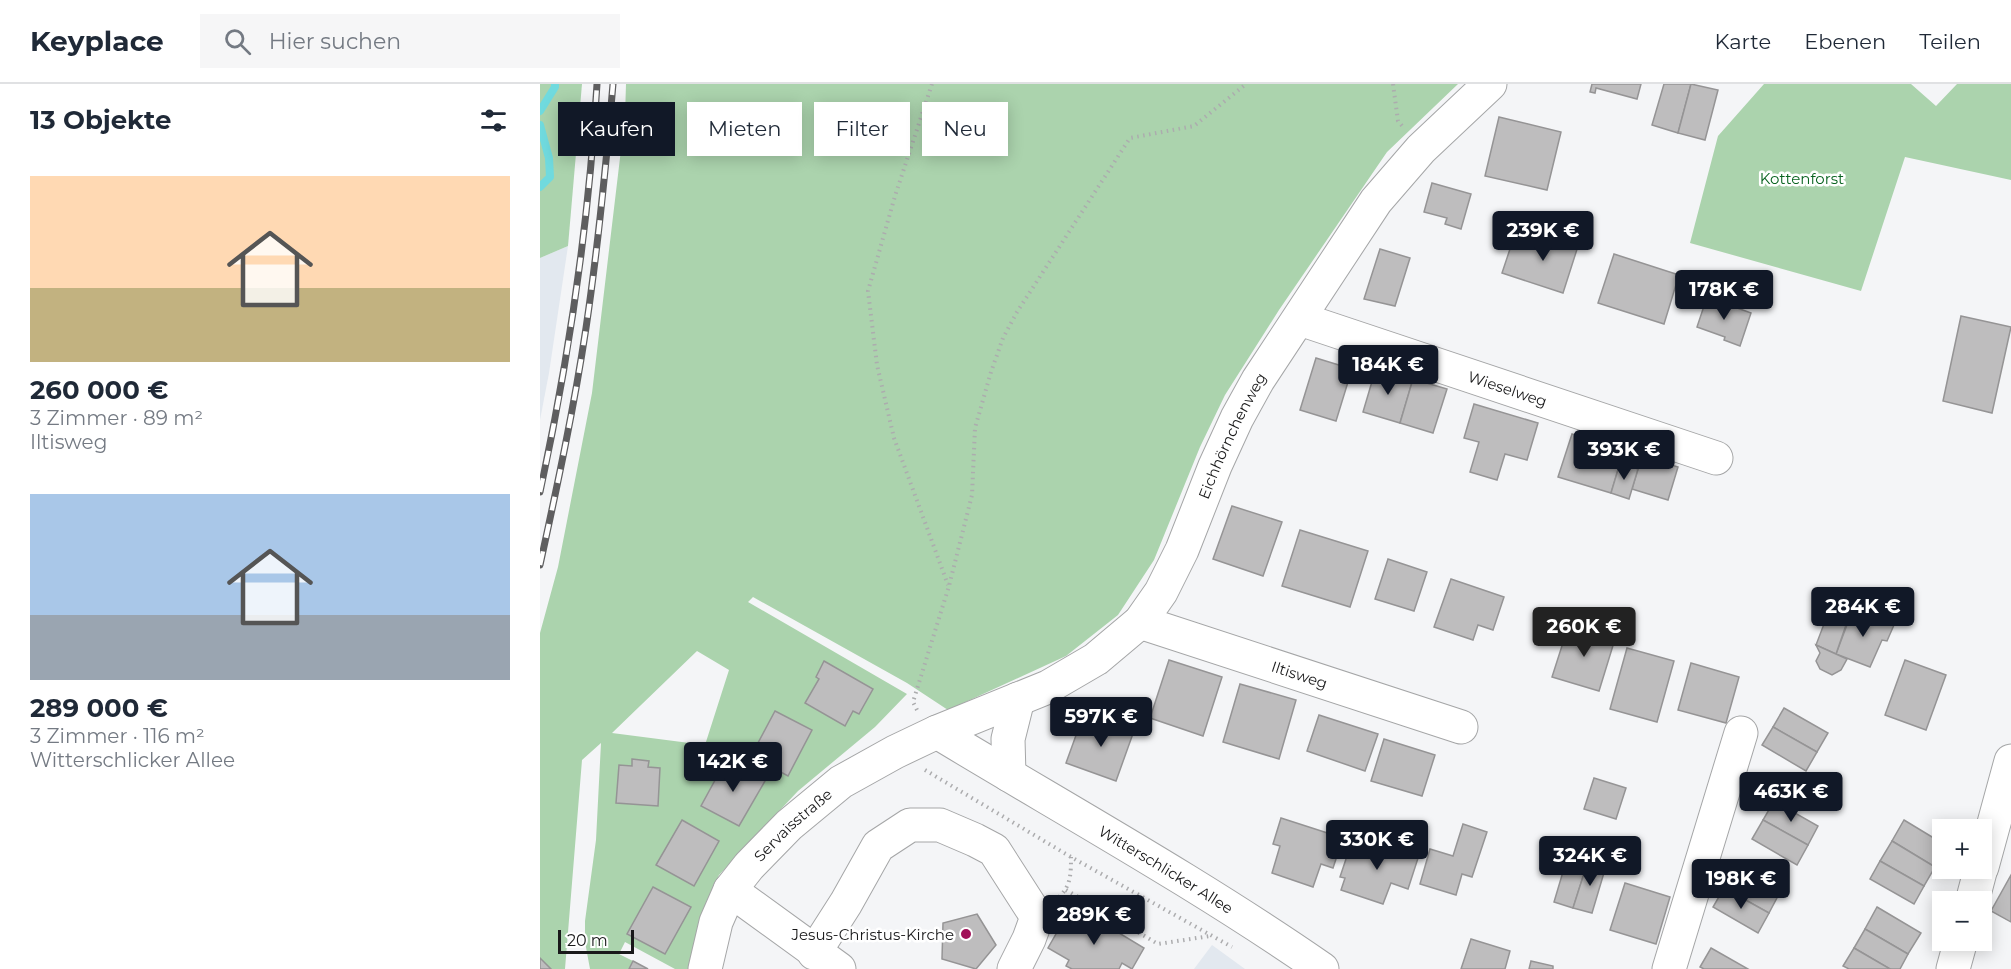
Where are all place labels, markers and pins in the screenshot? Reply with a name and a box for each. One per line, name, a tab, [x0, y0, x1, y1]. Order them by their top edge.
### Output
pin: 239K €	[1494, 211, 1592, 262]
pin: 178K €	[1675, 270, 1773, 321]
pin: 184K €	[1339, 345, 1437, 396]
pin: 393K €	[1575, 430, 1673, 481]
pin: 284K €	[1814, 587, 1912, 638]
pin: 260K €	[1535, 607, 1633, 658]
pin: 597K €	[1052, 697, 1150, 748]
pin: 142K €	[684, 742, 782, 793]
pin: 463K €	[1742, 772, 1840, 823]
pin: 330K €	[1328, 820, 1426, 871]
pin: 324K €	[1541, 836, 1639, 887]
pin: 198K €	[1692, 859, 1790, 910]
pin: 289K €	[1045, 895, 1143, 946]
place label: Jesus-Christus-Kirche	[791, 925, 954, 944]
marker: Jesus-Christus-Kirche	[959, 927, 973, 941]

